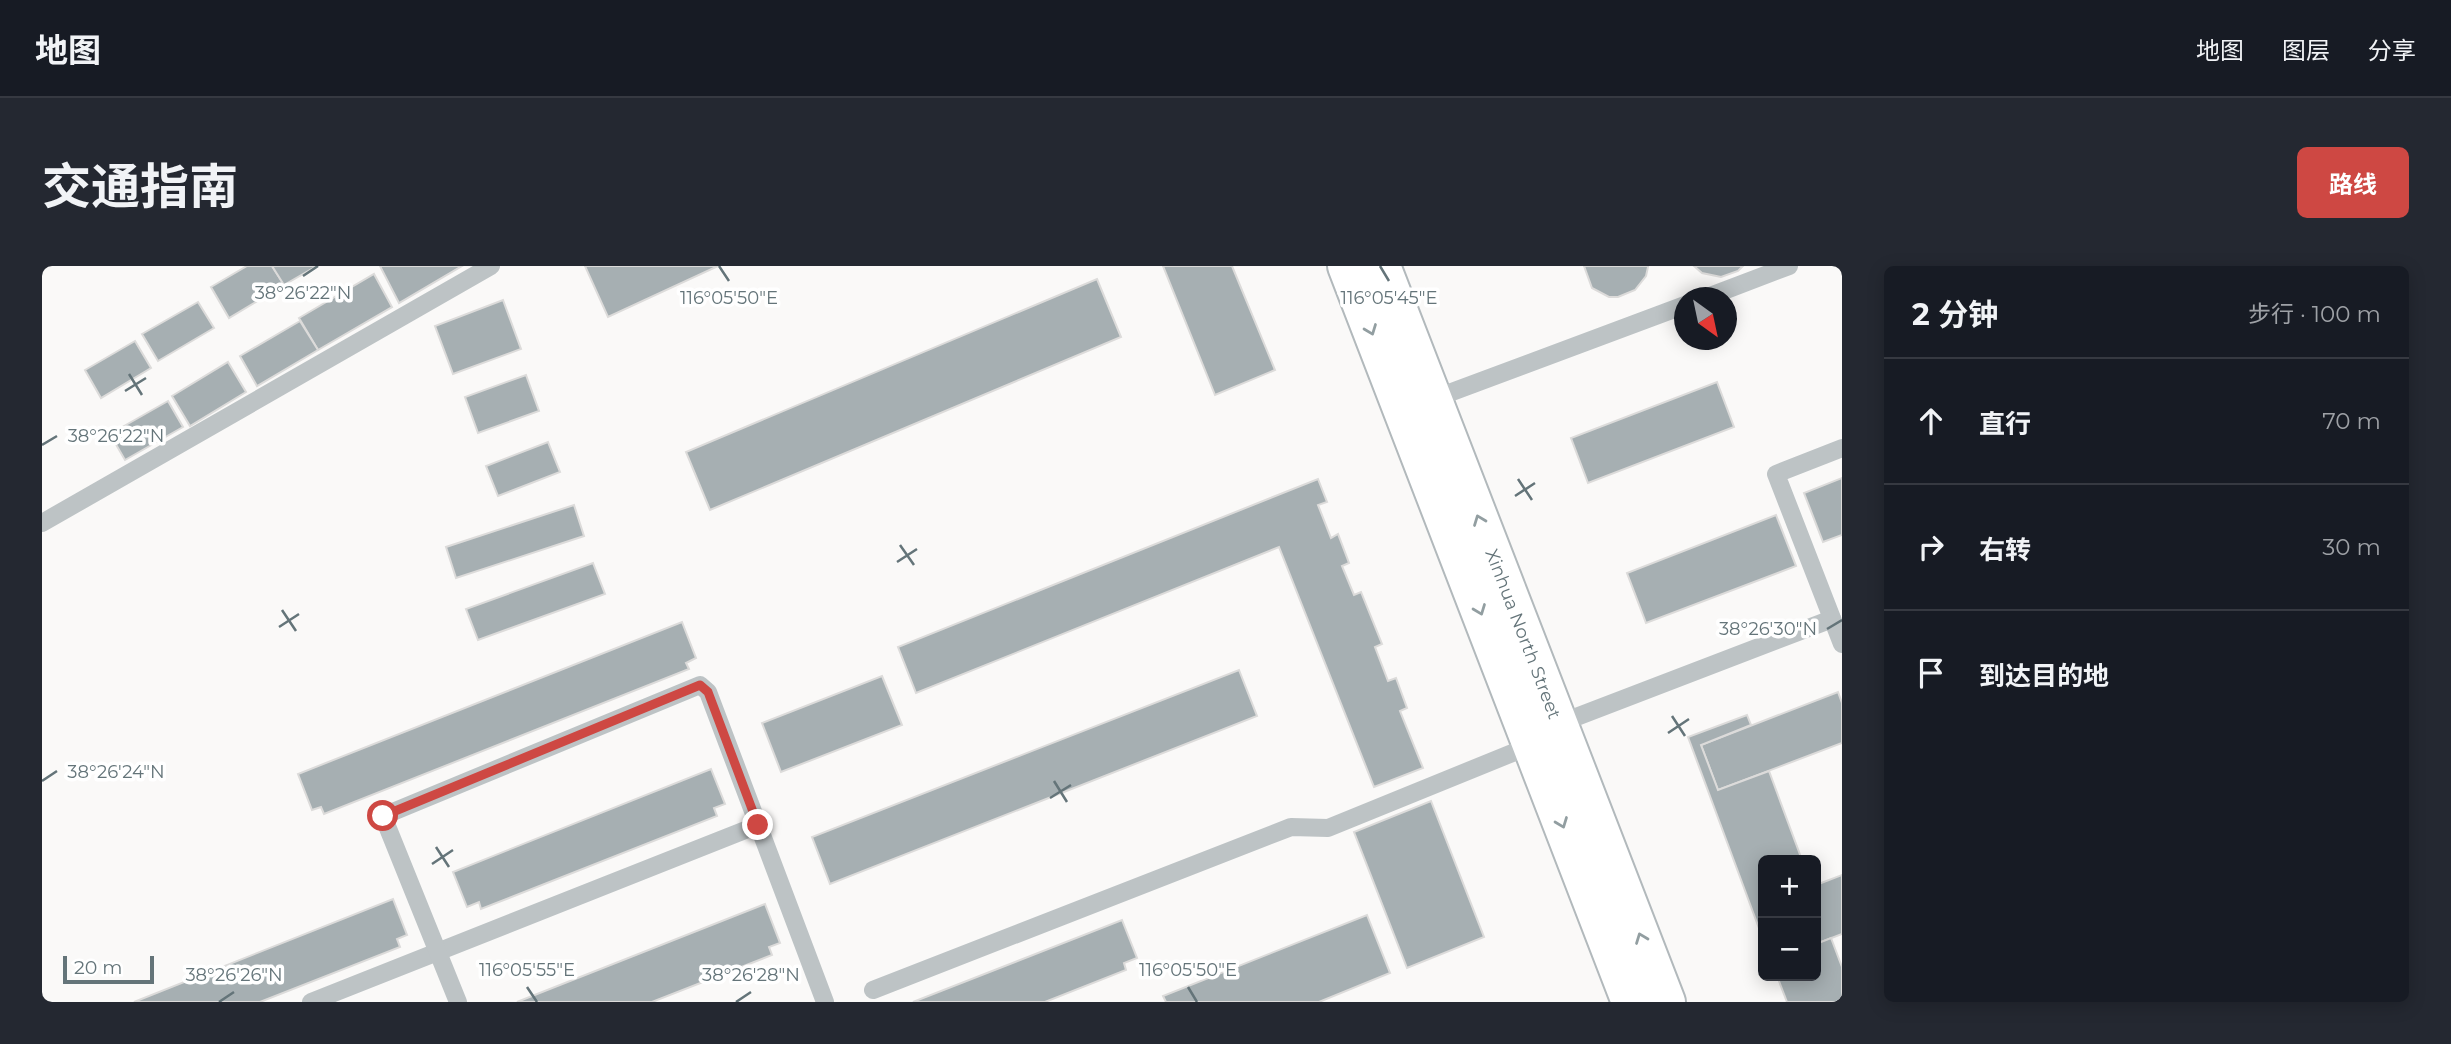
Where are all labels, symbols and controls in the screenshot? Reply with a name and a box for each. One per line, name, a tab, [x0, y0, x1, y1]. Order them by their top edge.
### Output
text: 地图	[35, 30, 101, 70]
text: 地图	[2196, 36, 2244, 65]
text: 图层	[2282, 36, 2330, 65]
text: 分享	[2368, 36, 2416, 65]
button: 路线	[2297, 147, 2409, 218]
text: 交通指南	[42, 157, 238, 216]
text: 38°26'22"N	[255, 282, 351, 304]
text: 116°05'50"E	[680, 287, 778, 309]
text: 116°05'45"E	[1341, 287, 1437, 309]
north arrow	[1674, 287, 1737, 350]
text: 2 分钟	[1912, 296, 1998, 333]
text: 步行 · 100 m	[2248, 300, 2381, 328]
one-way arrow	[1363, 323, 1377, 335]
icon: ahead	[1912, 402, 1950, 440]
text: 70 m	[2322, 407, 2381, 435]
text: 直行	[1979, 408, 2031, 440]
text: 38°26'22"N	[68, 425, 164, 447]
one-way arrow	[1474, 515, 1488, 527]
icon: right	[1912, 528, 1950, 566]
text: 30 m	[2322, 533, 2381, 561]
text: 右转	[1979, 534, 2031, 566]
street label: Xinhua North Street	[1480, 546, 1566, 722]
one-way arrow	[1472, 604, 1486, 616]
text: 38°26'30"N	[1719, 618, 1817, 640]
icon: arrive	[1912, 654, 1950, 692]
text: 到达目的地	[1979, 660, 2109, 692]
text: 38°26'24"N	[67, 761, 165, 783]
route start	[367, 800, 398, 831]
route end	[742, 809, 773, 840]
one-way arrow	[1554, 816, 1568, 828]
map controls	[1758, 855, 1821, 981]
button: +	[1758, 855, 1821, 918]
button: −	[1758, 918, 1821, 981]
one-way arrow	[1635, 933, 1649, 945]
scale bar	[63, 953, 154, 985]
text: 20 m	[74, 956, 122, 979]
text: 116°05'55"E	[479, 959, 575, 981]
text: 116°05'50"E	[1139, 959, 1237, 981]
text: 38°26'26"N	[185, 964, 283, 986]
text: 38°26'28"N	[702, 964, 800, 986]

